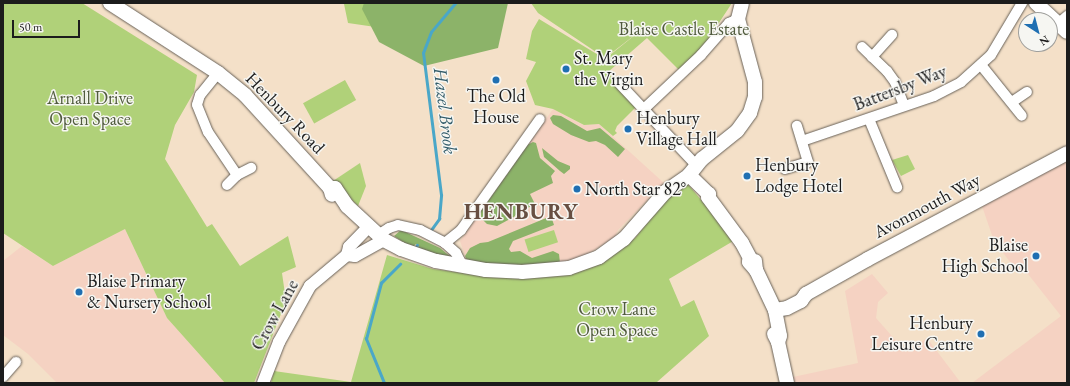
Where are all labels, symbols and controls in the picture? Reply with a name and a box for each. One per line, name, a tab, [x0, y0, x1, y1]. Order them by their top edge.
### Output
scale bar	[14, 12, 82, 38]
north arrow	[1018, 12, 1058, 52]
park label: Blaise Castle Estate	[619, 18, 749, 40]
text: 50 m	[19, 19, 42, 35]
text: N	[1037, 33, 1052, 49]
place label: St. Mary the Virgin	[574, 48, 643, 90]
street label: Battersby Way	[850, 60, 950, 116]
marker: St. Mary the Virgin	[561, 64, 571, 74]
water label: Hazel Brook	[428, 66, 462, 156]
street label: Henbury Road	[241, 68, 329, 158]
marker: The Old House	[491, 75, 501, 85]
place label: The Old House	[466, 86, 526, 128]
park label: Arnall Drive Open Space	[47, 88, 133, 130]
place label: Henbury Village Hall	[636, 108, 717, 150]
marker: Henbury Village Hall	[623, 124, 633, 134]
place label: Henbury Lodge Hotel	[755, 155, 842, 198]
street label: Avonmouth Way	[870, 169, 984, 243]
marker: Henbury Lodge Hotel	[742, 171, 752, 181]
place label: North Star 82°	[585, 178, 686, 200]
marker: North Star 82°	[572, 184, 582, 194]
district label: HENBURY	[464, 199, 578, 225]
place label: Blaise High School	[941, 235, 1028, 278]
marker: Blaise High School	[1031, 251, 1041, 261]
place label: Blaise Primary & Nursery School	[87, 271, 211, 314]
street label: Crow Lane	[247, 276, 303, 354]
marker: Blaise Primary & Nursery School	[74, 287, 84, 297]
park label: Crow Lane Open Space	[576, 299, 658, 342]
place label: Henbury Leisure Centre	[871, 313, 973, 356]
marker: Henbury Leisure Centre	[976, 329, 986, 339]

